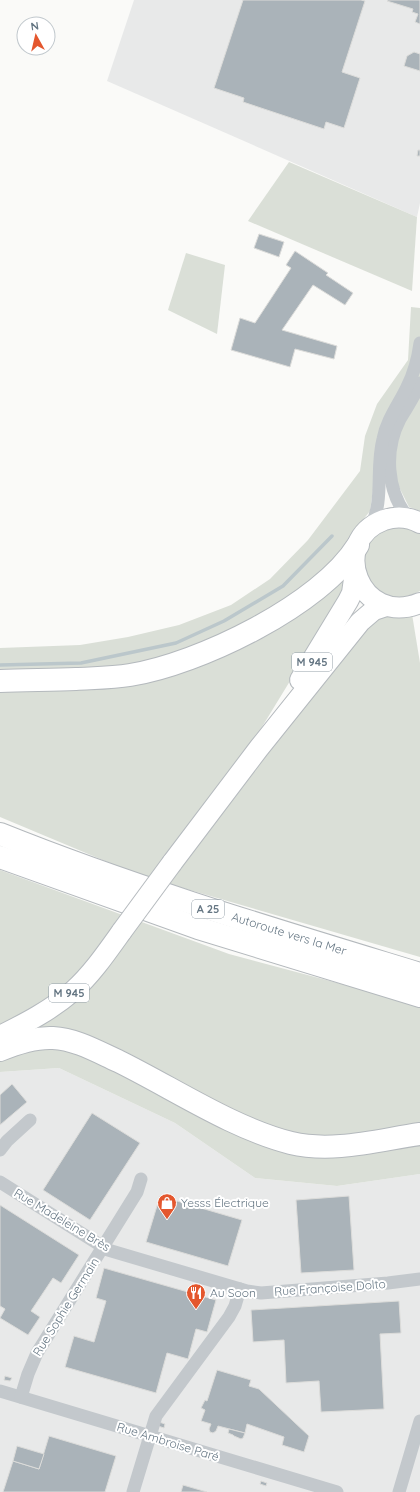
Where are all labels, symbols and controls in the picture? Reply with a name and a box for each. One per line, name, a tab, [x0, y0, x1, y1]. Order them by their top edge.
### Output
north arrow	[16, 16, 56, 56]
text: N	[30, 19, 40, 34]
road number: M 945	[292, 653, 332, 671]
road number: A 25	[192, 900, 224, 918]
street label: Autoroute vers la Mer	[230, 909, 349, 958]
road number: M 945	[49, 984, 89, 1002]
street label: Rue Madeleine Brès	[11, 1185, 113, 1254]
shop icon: Yesss Électrique	[156, 1192, 178, 1220]
place label: Yesss Électrique	[181, 1195, 269, 1210]
street label: Rue Sophie Germain	[29, 1255, 102, 1359]
street label: Rue Françoise Dolto	[274, 1276, 386, 1299]
restaurant icon: Au Soon	[185, 1282, 207, 1310]
place label: Au Soon	[210, 1285, 256, 1300]
street label: Rue Ambroise Paré	[115, 1419, 221, 1464]

